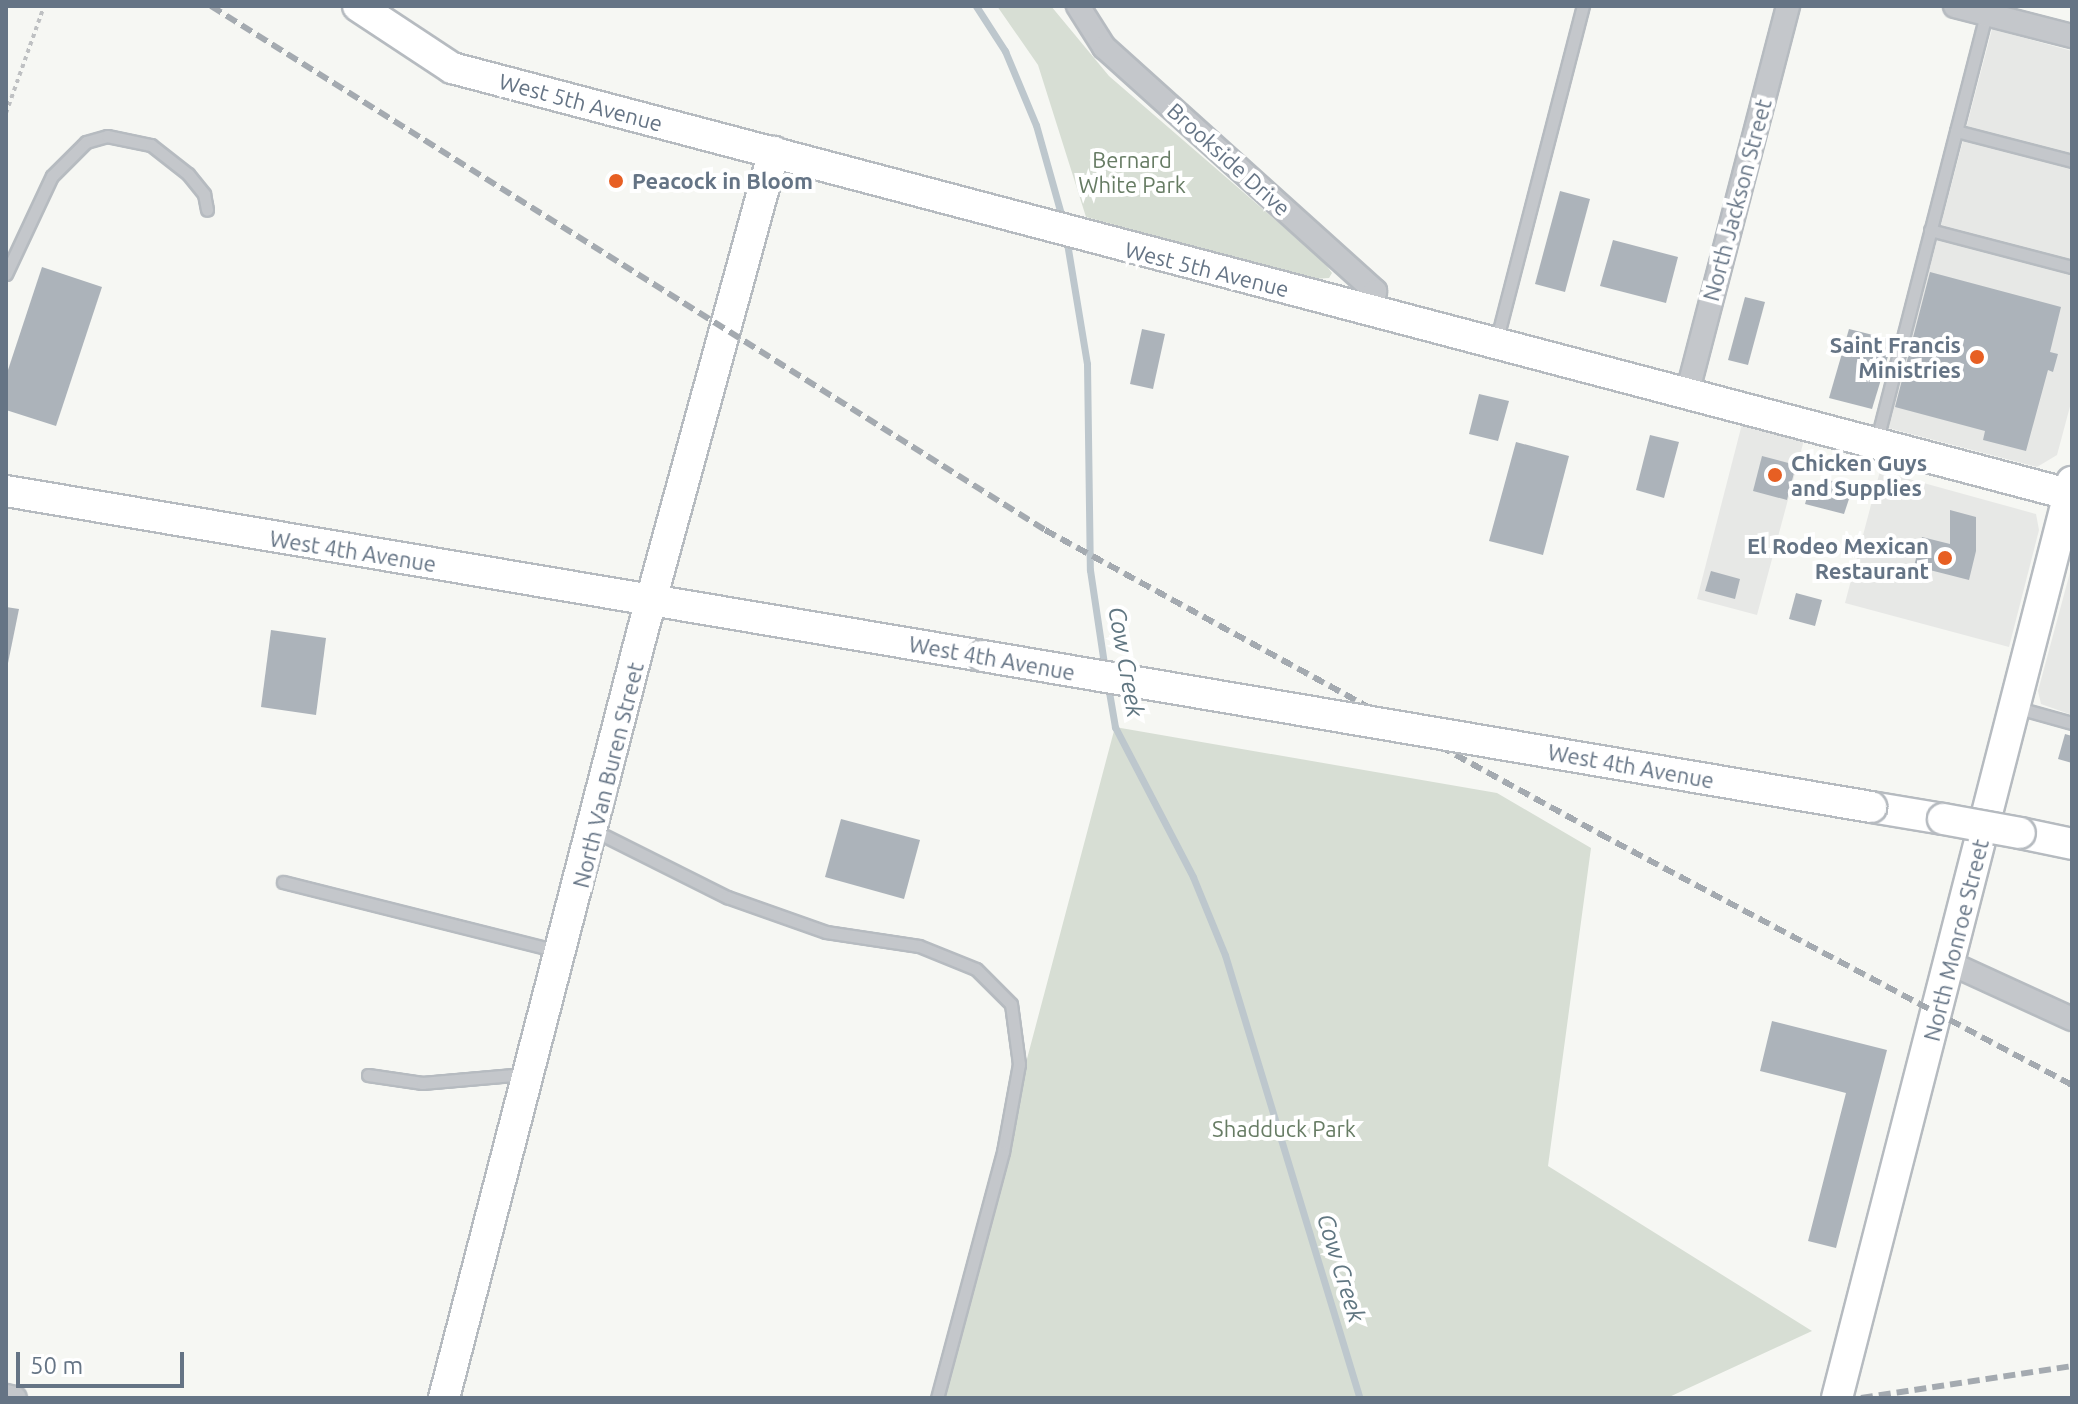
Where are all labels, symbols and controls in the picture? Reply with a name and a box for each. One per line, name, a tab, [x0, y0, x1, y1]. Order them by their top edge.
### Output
street label: West 5th Avenue	[496, 67, 666, 137]
street label: North Jackson Street	[1697, 96, 1777, 304]
street label: Brookside Drive	[1162, 97, 1296, 221]
park label: Bernard White Park	[1078, 146, 1186, 198]
place label: Peacock in Bloom	[632, 168, 813, 194]
marker: Peacock in Bloom	[607, 172, 625, 190]
street label: West 5th Avenue	[1122, 236, 1292, 302]
place label: Saint Francis Ministries	[1830, 331, 1961, 382]
marker: Saint Francis Ministries	[1968, 348, 1986, 366]
place label: Chicken Guys and Supplies	[1791, 449, 1927, 500]
marker: Chicken Guys and Supplies	[1766, 466, 1784, 484]
street label: West 4th Avenue	[268, 525, 438, 577]
place label: El Rodeo Mexican Restaurant	[1747, 532, 1929, 584]
marker: El Rodeo Mexican Restaurant	[1936, 549, 1954, 567]
water label: Cow Creek	[1102, 604, 1150, 720]
street label: West 4th Avenue	[907, 630, 1077, 686]
street label: North Van Buren Street	[567, 659, 649, 891]
street label: West 4th Avenue	[1546, 738, 1716, 794]
street label: North Monroe Street	[1918, 836, 1994, 1044]
park label: Shadduck Park	[1212, 1116, 1356, 1142]
water label: Cow Creek	[1311, 1210, 1371, 1326]
scale bar	[20, 1336, 188, 1386]
text: 50 m	[30, 1352, 83, 1379]

